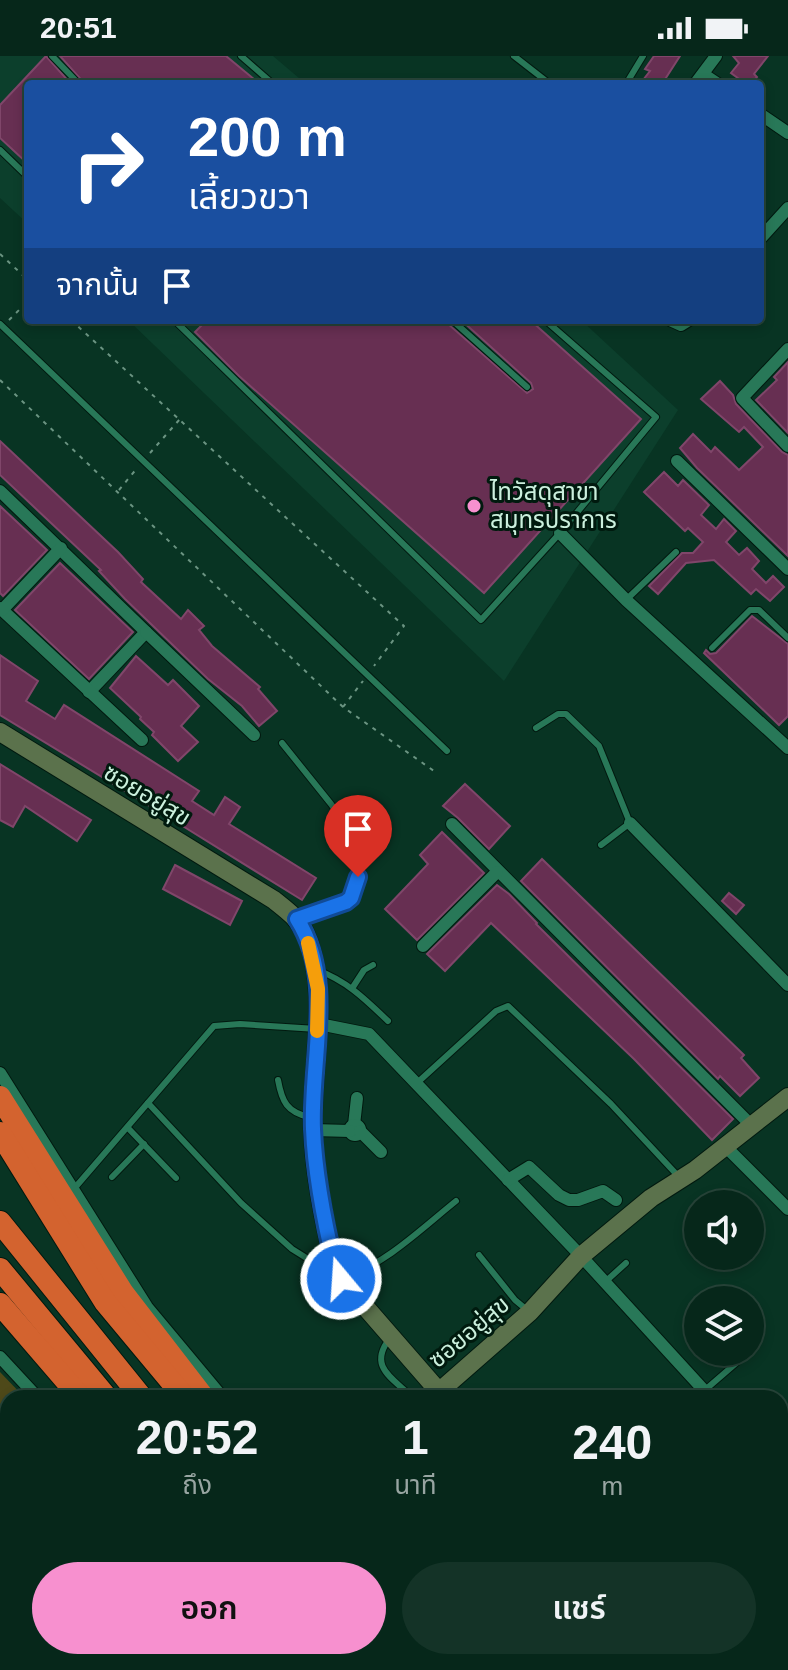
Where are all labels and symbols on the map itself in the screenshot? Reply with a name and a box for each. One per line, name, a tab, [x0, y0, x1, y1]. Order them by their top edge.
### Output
place label: ไทวัสดุสาขา สมุทรปราการ	[489, 478, 617, 535]
marker: ไทวัสดุสาขา สมุทรปราการ	[465, 497, 483, 515]
street label: ซอยอยู่สุข	[98, 758, 195, 833]
pin	[324, 795, 392, 877]
position arrow	[299, 1237, 383, 1321]
street label: ซอยอยู่สุข	[423, 1290, 516, 1374]

